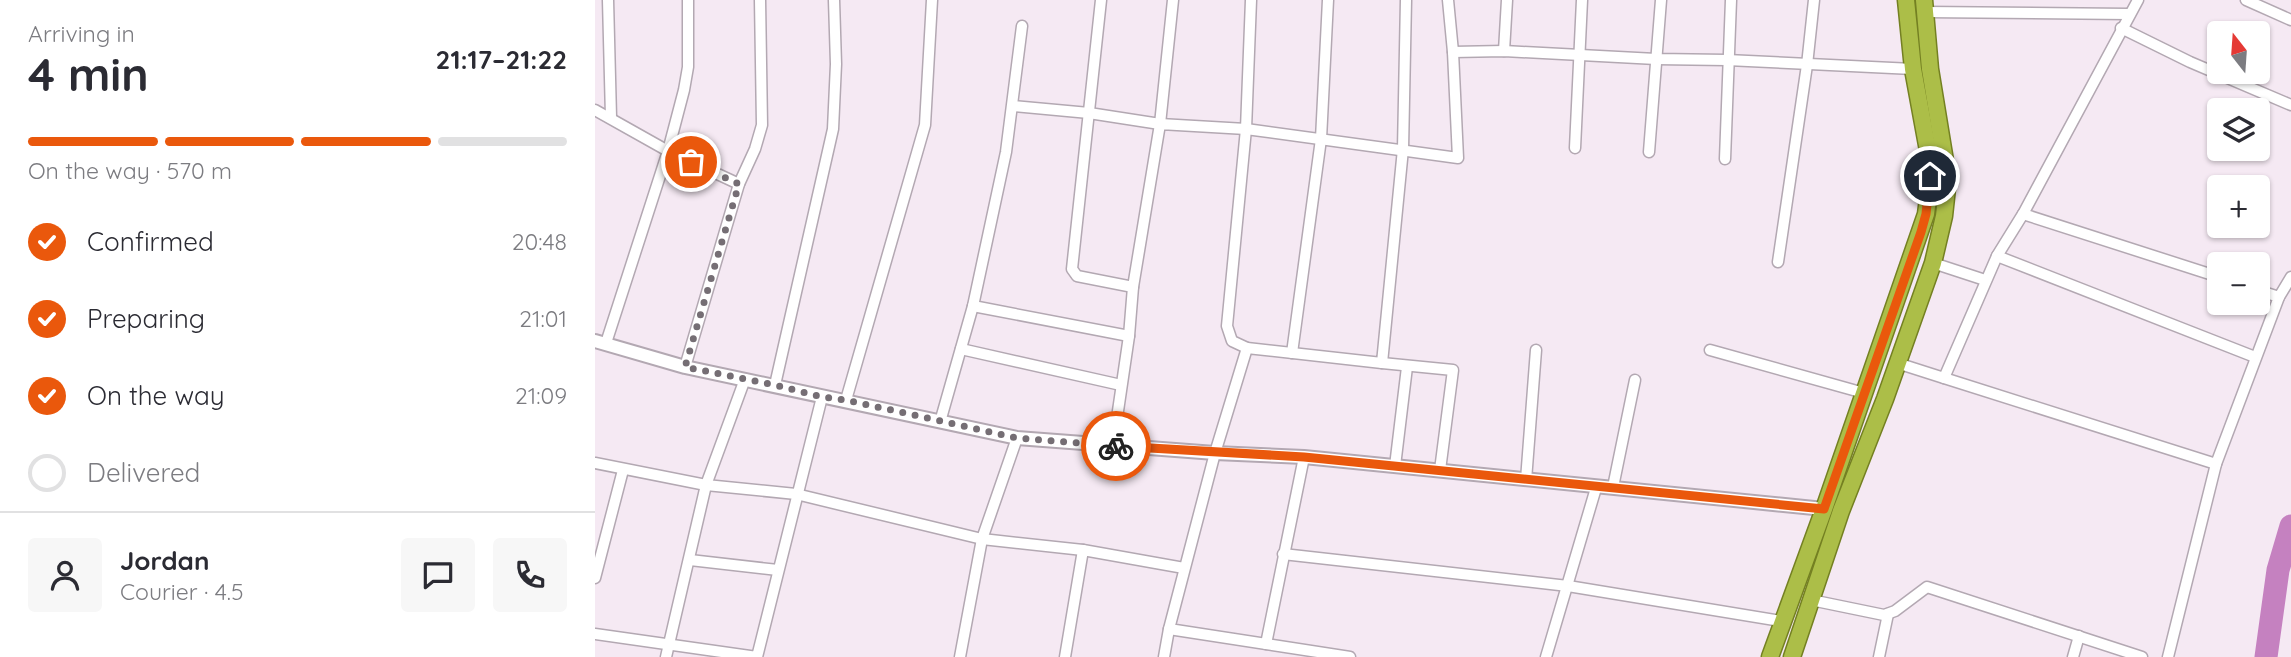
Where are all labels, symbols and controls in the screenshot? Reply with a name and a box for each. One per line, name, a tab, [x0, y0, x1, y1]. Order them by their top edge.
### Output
text: Arriving in	[28, 19, 135, 48]
north arrow	[2207, 21, 2270, 84]
map controls	[2207, 21, 2270, 315]
text: 21:17–21:22	[436, 43, 567, 76]
text: 4 min	[28, 45, 149, 103]
button: layers	[2207, 98, 2270, 161]
pin	[661, 132, 721, 192]
icon: bag	[672, 143, 710, 181]
pin	[1900, 146, 1960, 206]
text: On the way · 570 m	[28, 156, 232, 185]
icon: home	[1911, 157, 1949, 195]
button: +	[2207, 175, 2270, 238]
icon: check	[28, 223, 66, 261]
text: Confirmed	[87, 225, 214, 258]
text: 20:48	[512, 227, 567, 256]
button: −	[2207, 252, 2270, 315]
icon: check	[28, 300, 66, 338]
text: Preparing	[87, 302, 205, 335]
text: 21:01	[519, 304, 567, 333]
icon: check	[28, 377, 66, 415]
text: On the way	[87, 379, 225, 412]
text: 21:09	[515, 381, 567, 410]
courier	[1081, 411, 1151, 481]
icon: bike	[1097, 427, 1135, 465]
text: Delivered	[87, 456, 200, 489]
button: person	[28, 538, 102, 612]
button: chat	[401, 538, 475, 612]
button: phone	[493, 538, 567, 612]
text: Jordan	[120, 544, 209, 577]
text: Courier · 4.5	[120, 577, 244, 606]

